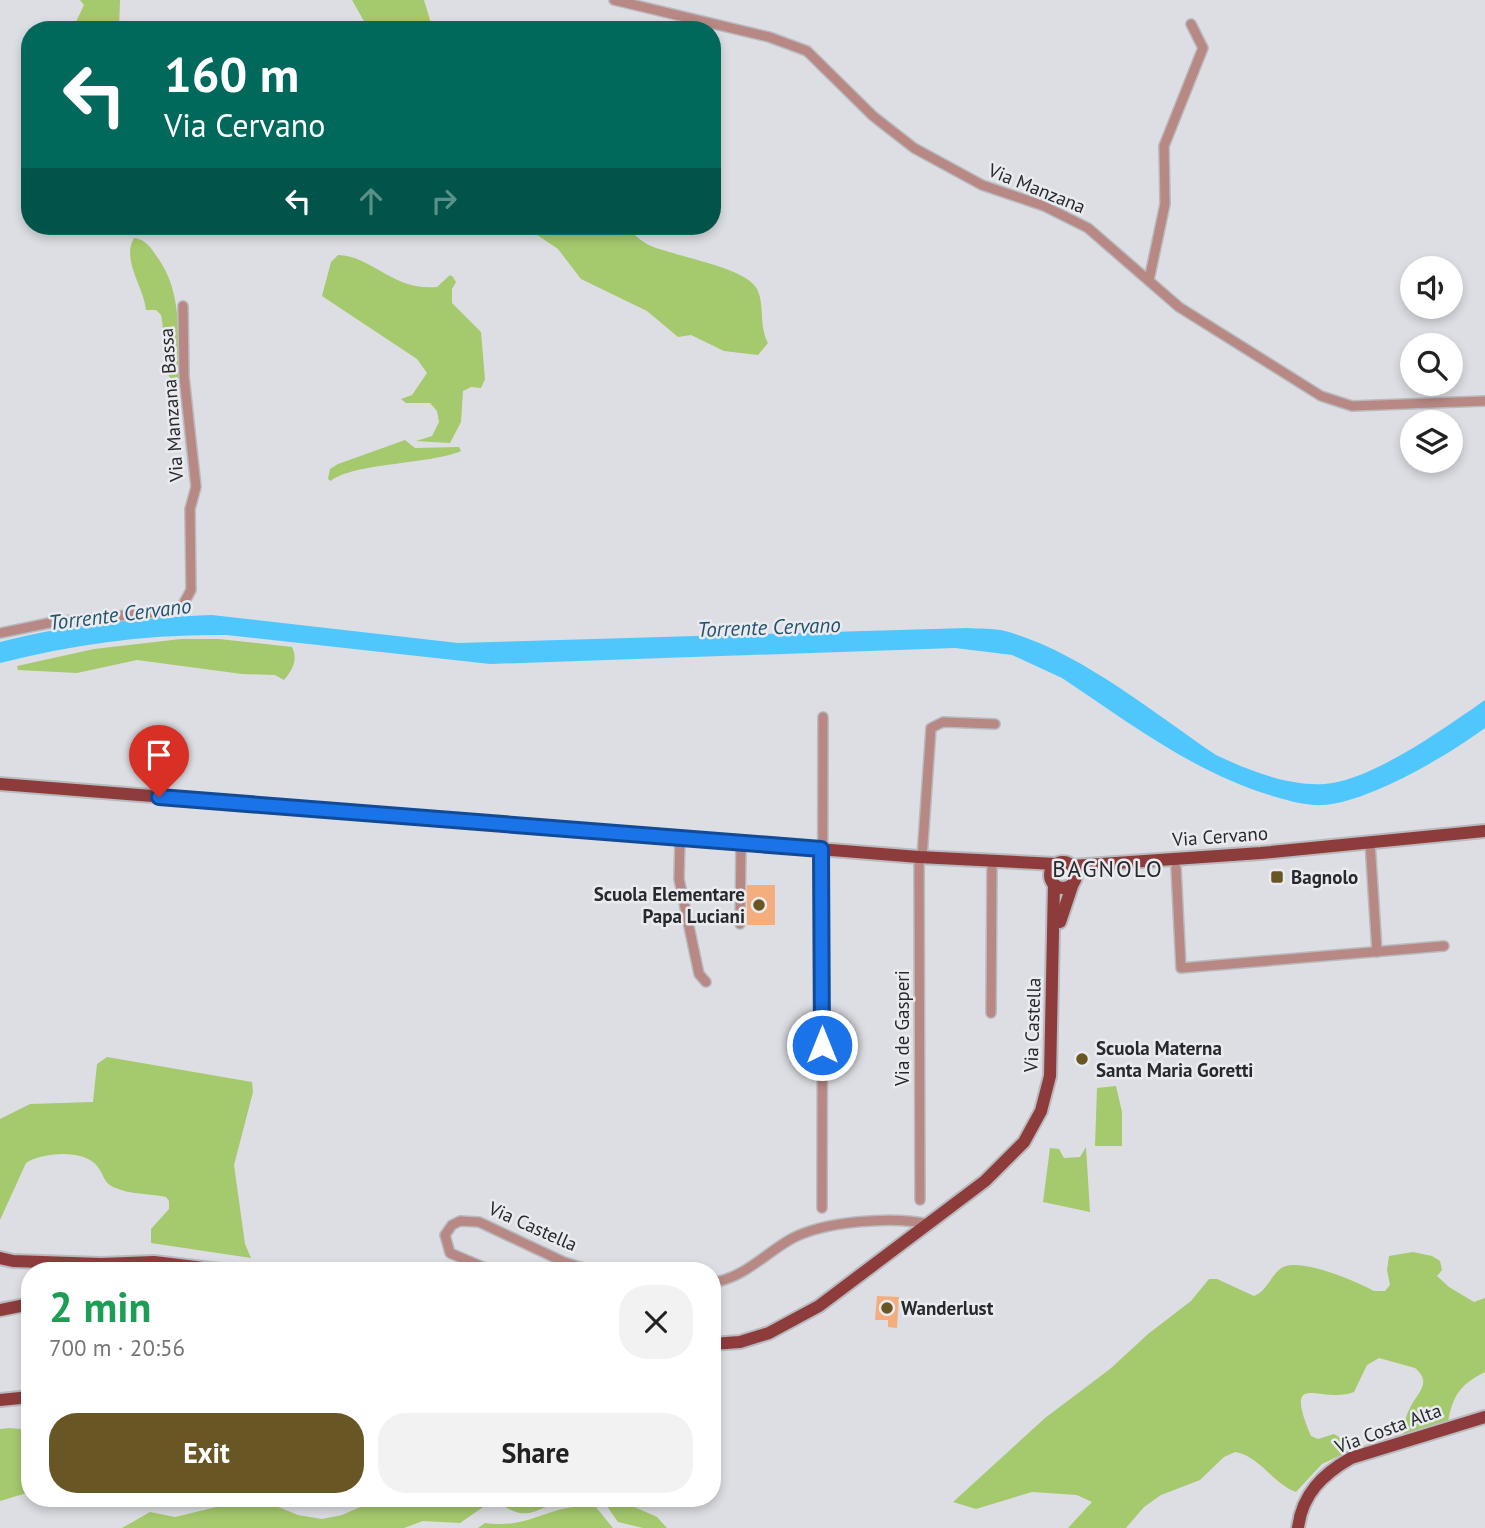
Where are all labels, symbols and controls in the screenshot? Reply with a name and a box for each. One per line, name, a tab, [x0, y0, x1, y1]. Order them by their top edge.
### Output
text: 160 m	[164, 42, 299, 106]
icon: left	[49, 49, 140, 140]
text: Via Cervano	[164, 104, 325, 146]
street label: Via Manzana	[984, 157, 1089, 218]
icon: left	[279, 182, 317, 220]
icon: ahead	[352, 182, 390, 220]
icon: right	[425, 182, 463, 220]
map controls	[1400, 256, 1463, 473]
button: sound	[1400, 256, 1463, 319]
street label: Via Manzana Bassa	[154, 327, 188, 484]
button: search	[1400, 333, 1463, 396]
button: layers	[1400, 410, 1463, 473]
water label: Torrente Cervano	[47, 592, 193, 636]
water label: Torrente Cervano	[697, 611, 841, 643]
pin	[129, 725, 189, 797]
icon: arrive	[140, 736, 178, 774]
street label: Via Cervano	[1170, 821, 1269, 851]
district label: BAGNOLO	[1052, 854, 1164, 883]
place label: Bagnolo	[1291, 865, 1358, 889]
marker: Bagnolo	[1269, 869, 1285, 885]
place label: Scuola Elementare Papa Luciani	[594, 882, 745, 928]
marker: Scuola Elementare Papa Luciani	[751, 897, 767, 913]
street label: Via de Gasperi	[890, 970, 914, 1087]
street label: Via Castella	[1018, 977, 1046, 1074]
position arrow	[785, 1008, 859, 1082]
place label: Scuola Materna Santa Maria Goretti	[1096, 1036, 1253, 1082]
marker: Scuola Materna Santa Maria Goretti	[1074, 1051, 1090, 1067]
street label: Via Castella	[484, 1195, 581, 1256]
text: 2 min	[49, 1279, 151, 1334]
button: close	[619, 1285, 693, 1359]
place label: Wanderlust	[901, 1296, 994, 1320]
marker: Wanderlust	[879, 1300, 895, 1316]
text: 700 m · 20:56	[49, 1333, 185, 1362]
street label: Via Costa Alta	[1331, 1398, 1445, 1459]
button: Exit	[49, 1413, 364, 1493]
button: Share	[378, 1413, 693, 1493]

